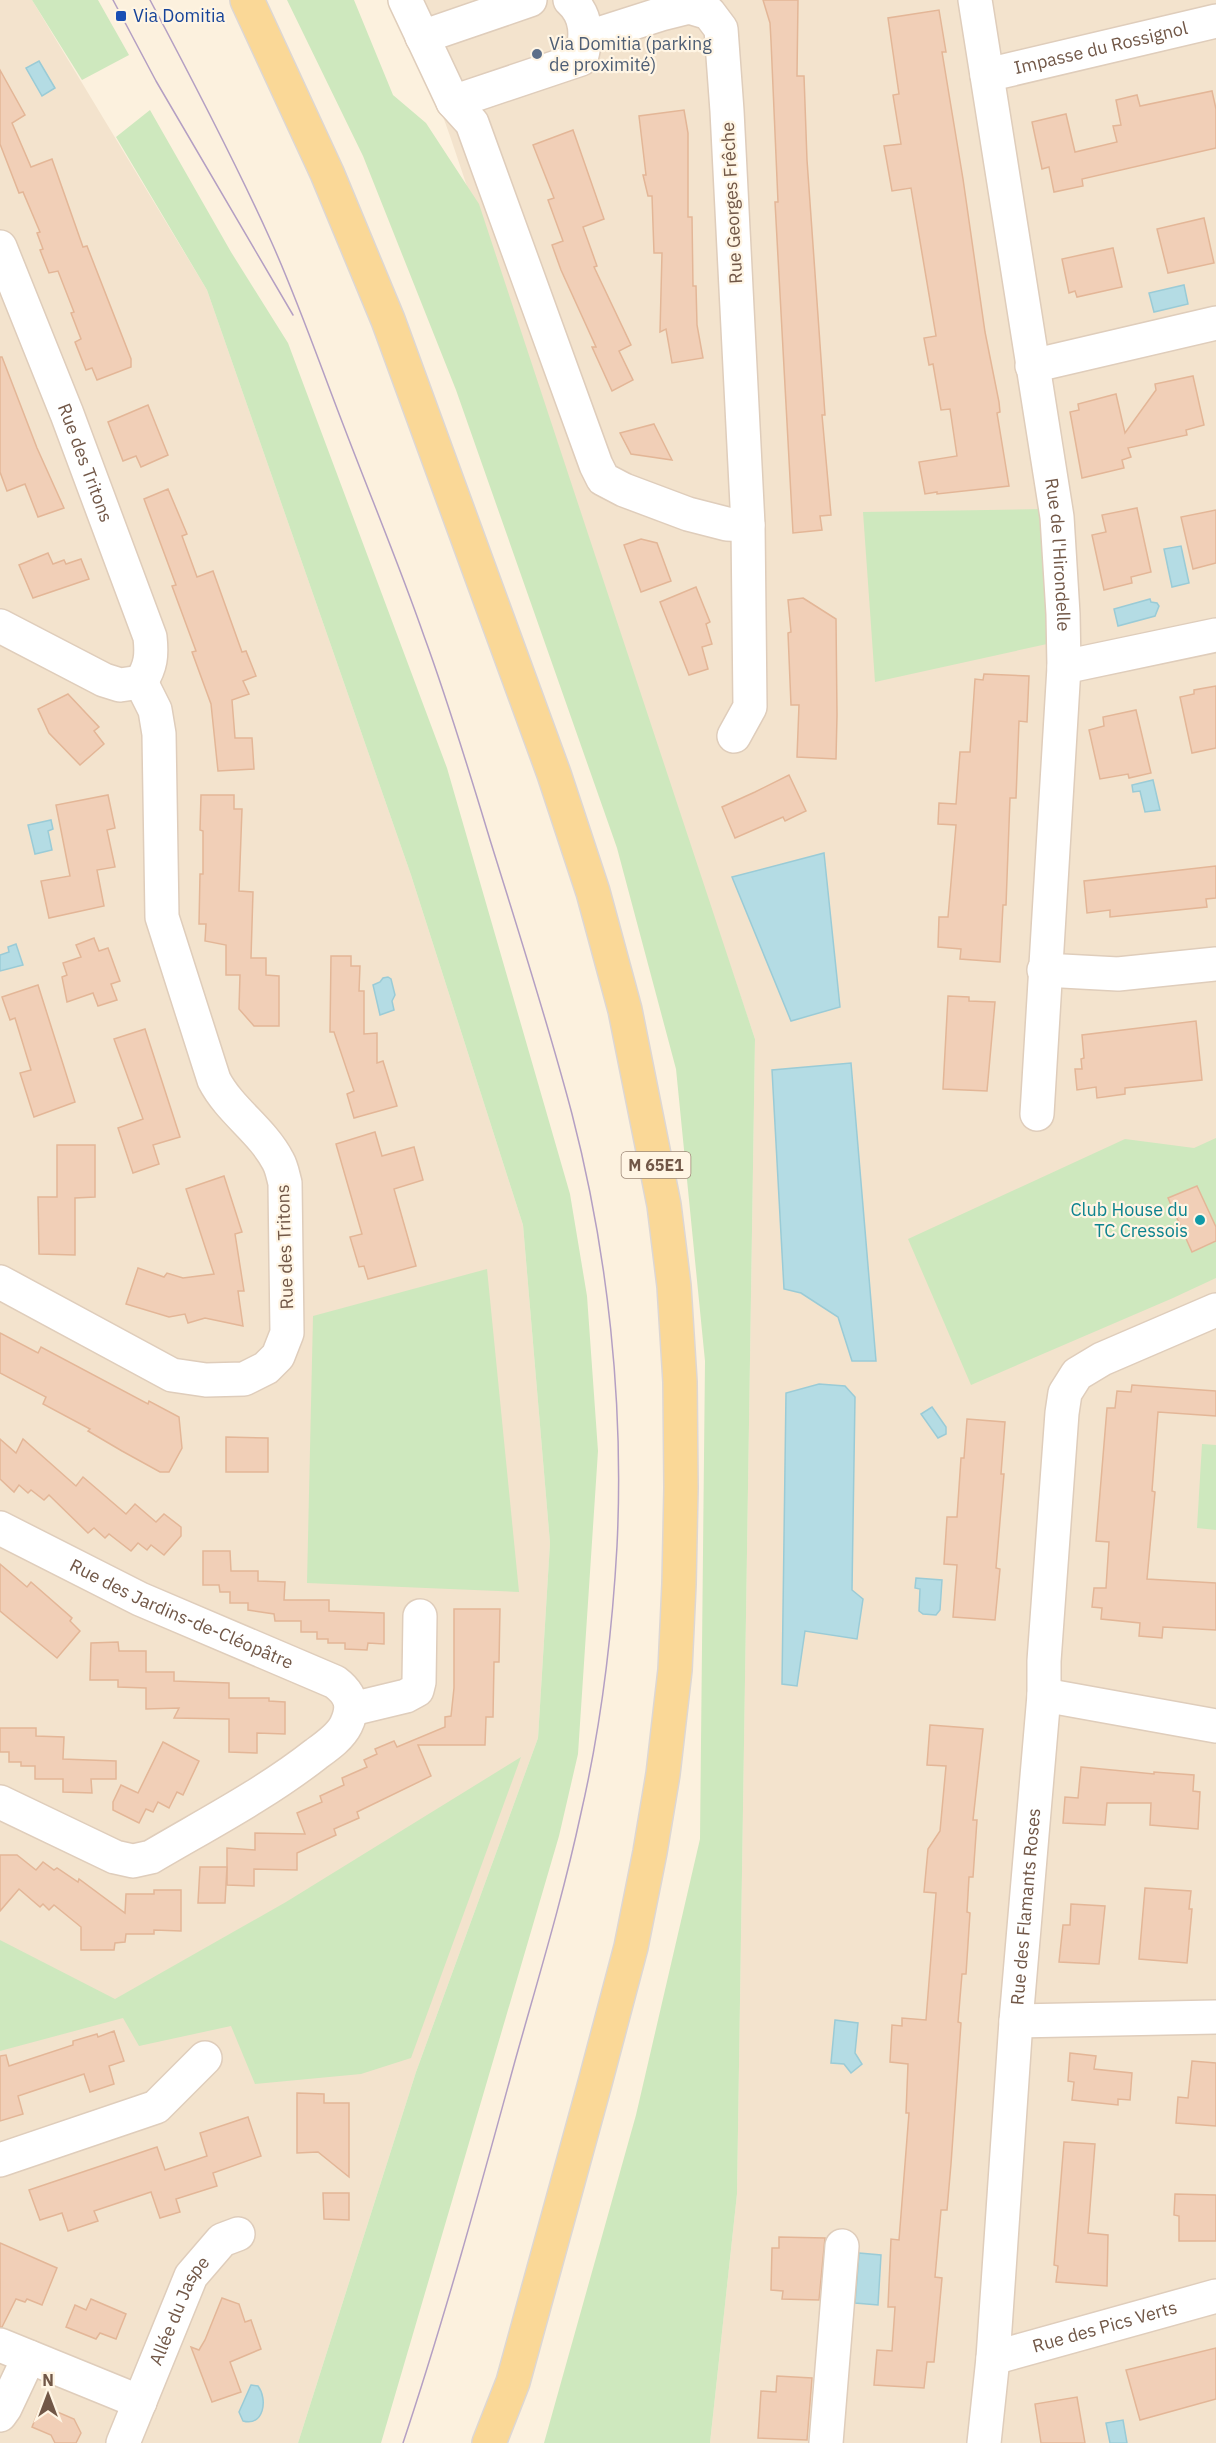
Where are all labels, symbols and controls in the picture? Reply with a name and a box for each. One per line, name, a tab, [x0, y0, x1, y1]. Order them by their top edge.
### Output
place label: Via Domitia	[133, 4, 226, 27]
marker: Via Domitia	[114, 9, 128, 23]
street label: Impasse du Rossignol	[1012, 16, 1190, 79]
place label: Via Domitia (parking de proximité)	[549, 32, 712, 76]
marker: Via Domitia (parking de proximité)	[530, 47, 544, 61]
street label: Rue Georges Frêche	[716, 121, 747, 285]
street label: Rue des Tritons	[53, 400, 118, 525]
street label: Rue de l'Hirondelle	[1040, 476, 1075, 632]
road number: M 65E1	[622, 1152, 690, 1178]
street label: Rue des Tritons	[271, 1184, 298, 1310]
place label: Club House du TC Cressois	[1070, 1198, 1188, 1242]
marker: Club House du TC Cressois	[1193, 1213, 1207, 1227]
street label: Rue des Jardins-de-Cléopâtre	[66, 1553, 297, 1674]
street label: Rue des Flamants Roses	[1005, 1807, 1045, 2006]
street label: Allée du Jaspe	[144, 2251, 214, 2369]
street label: Rue des Pics Verts	[1030, 2295, 1179, 2357]
north arrow	[18, 2365, 78, 2425]
text: N	[42, 2370, 54, 2390]

